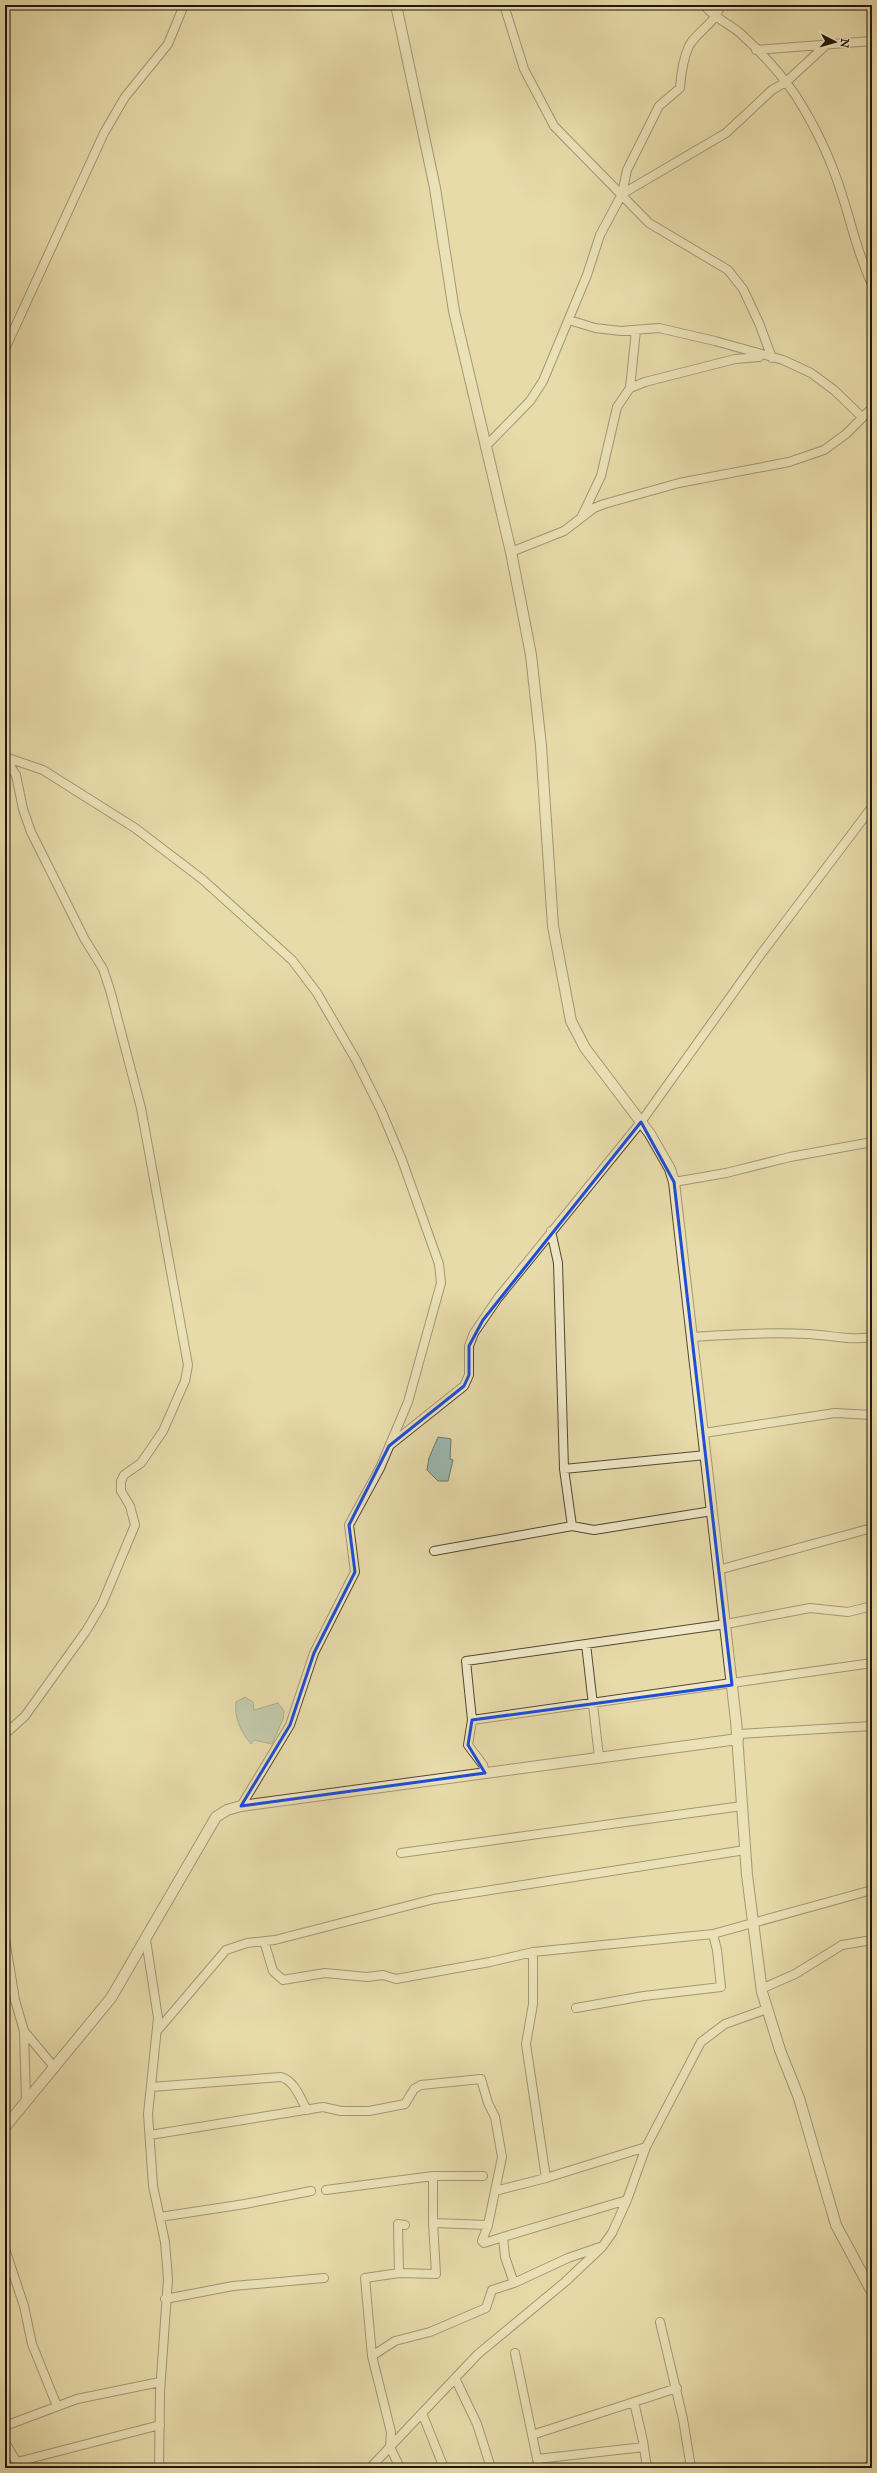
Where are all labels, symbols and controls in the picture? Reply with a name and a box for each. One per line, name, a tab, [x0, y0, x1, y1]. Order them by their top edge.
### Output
north arrow	[815, 22, 855, 62]
text: N	[836, 36, 852, 49]

